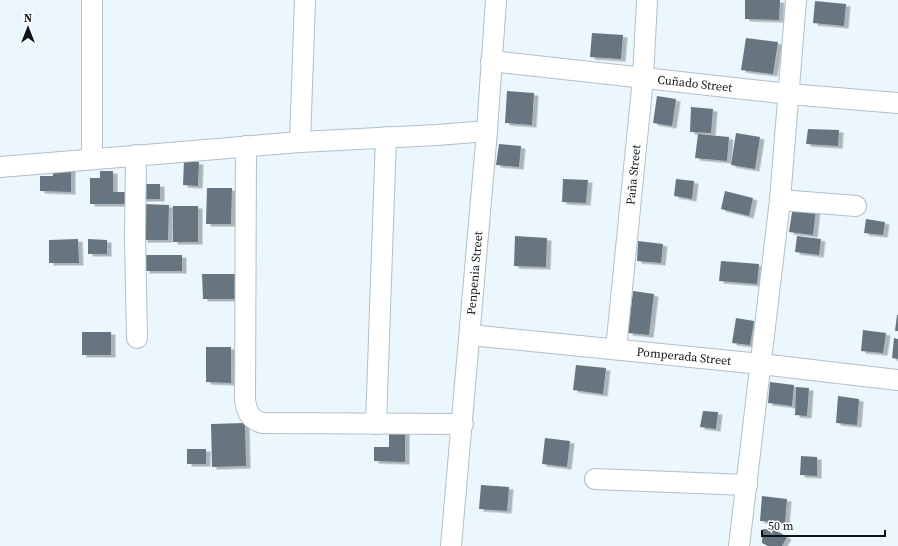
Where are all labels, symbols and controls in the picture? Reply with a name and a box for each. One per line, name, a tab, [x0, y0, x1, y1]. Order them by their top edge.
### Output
north arrow	[8, 8, 48, 48]
text: N	[24, 11, 32, 26]
street label: Cuñado Street	[657, 71, 733, 96]
street label: Paña Street	[622, 144, 644, 206]
street label: Penpenia Street	[463, 230, 486, 316]
street label: Pomperada Street	[636, 344, 732, 369]
scale bar	[762, 512, 885, 538]
text: 50 m	[768, 518, 794, 534]

